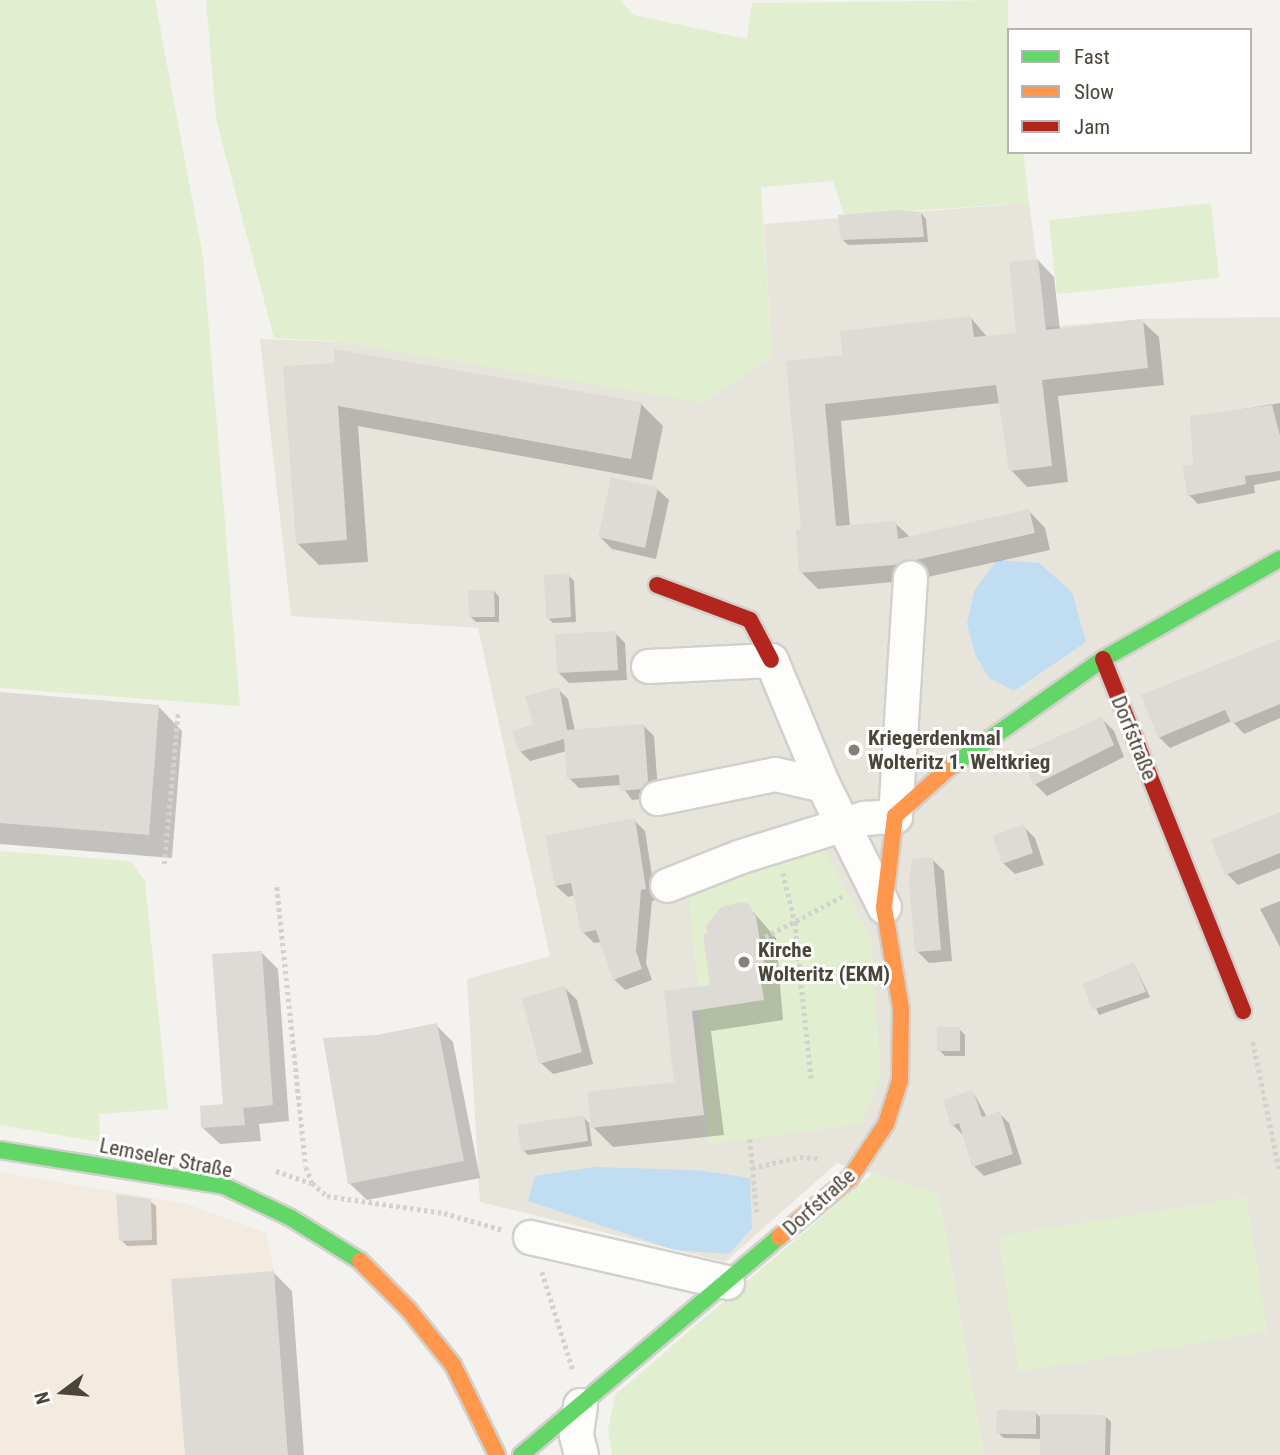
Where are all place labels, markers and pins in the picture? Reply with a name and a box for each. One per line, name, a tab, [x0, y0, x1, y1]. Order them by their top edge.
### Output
place label: Kriegerdenkmal Wolteritz 1. Weltkrieg	[868, 725, 1050, 775]
marker: Kriegerdenkmal Wolteritz 1. Weltkrieg	[846, 742, 862, 758]
place label: Kirche Wolteritz (EKM)	[758, 937, 890, 987]
marker: Kirche Wolteritz (EKM)	[736, 954, 752, 970]

